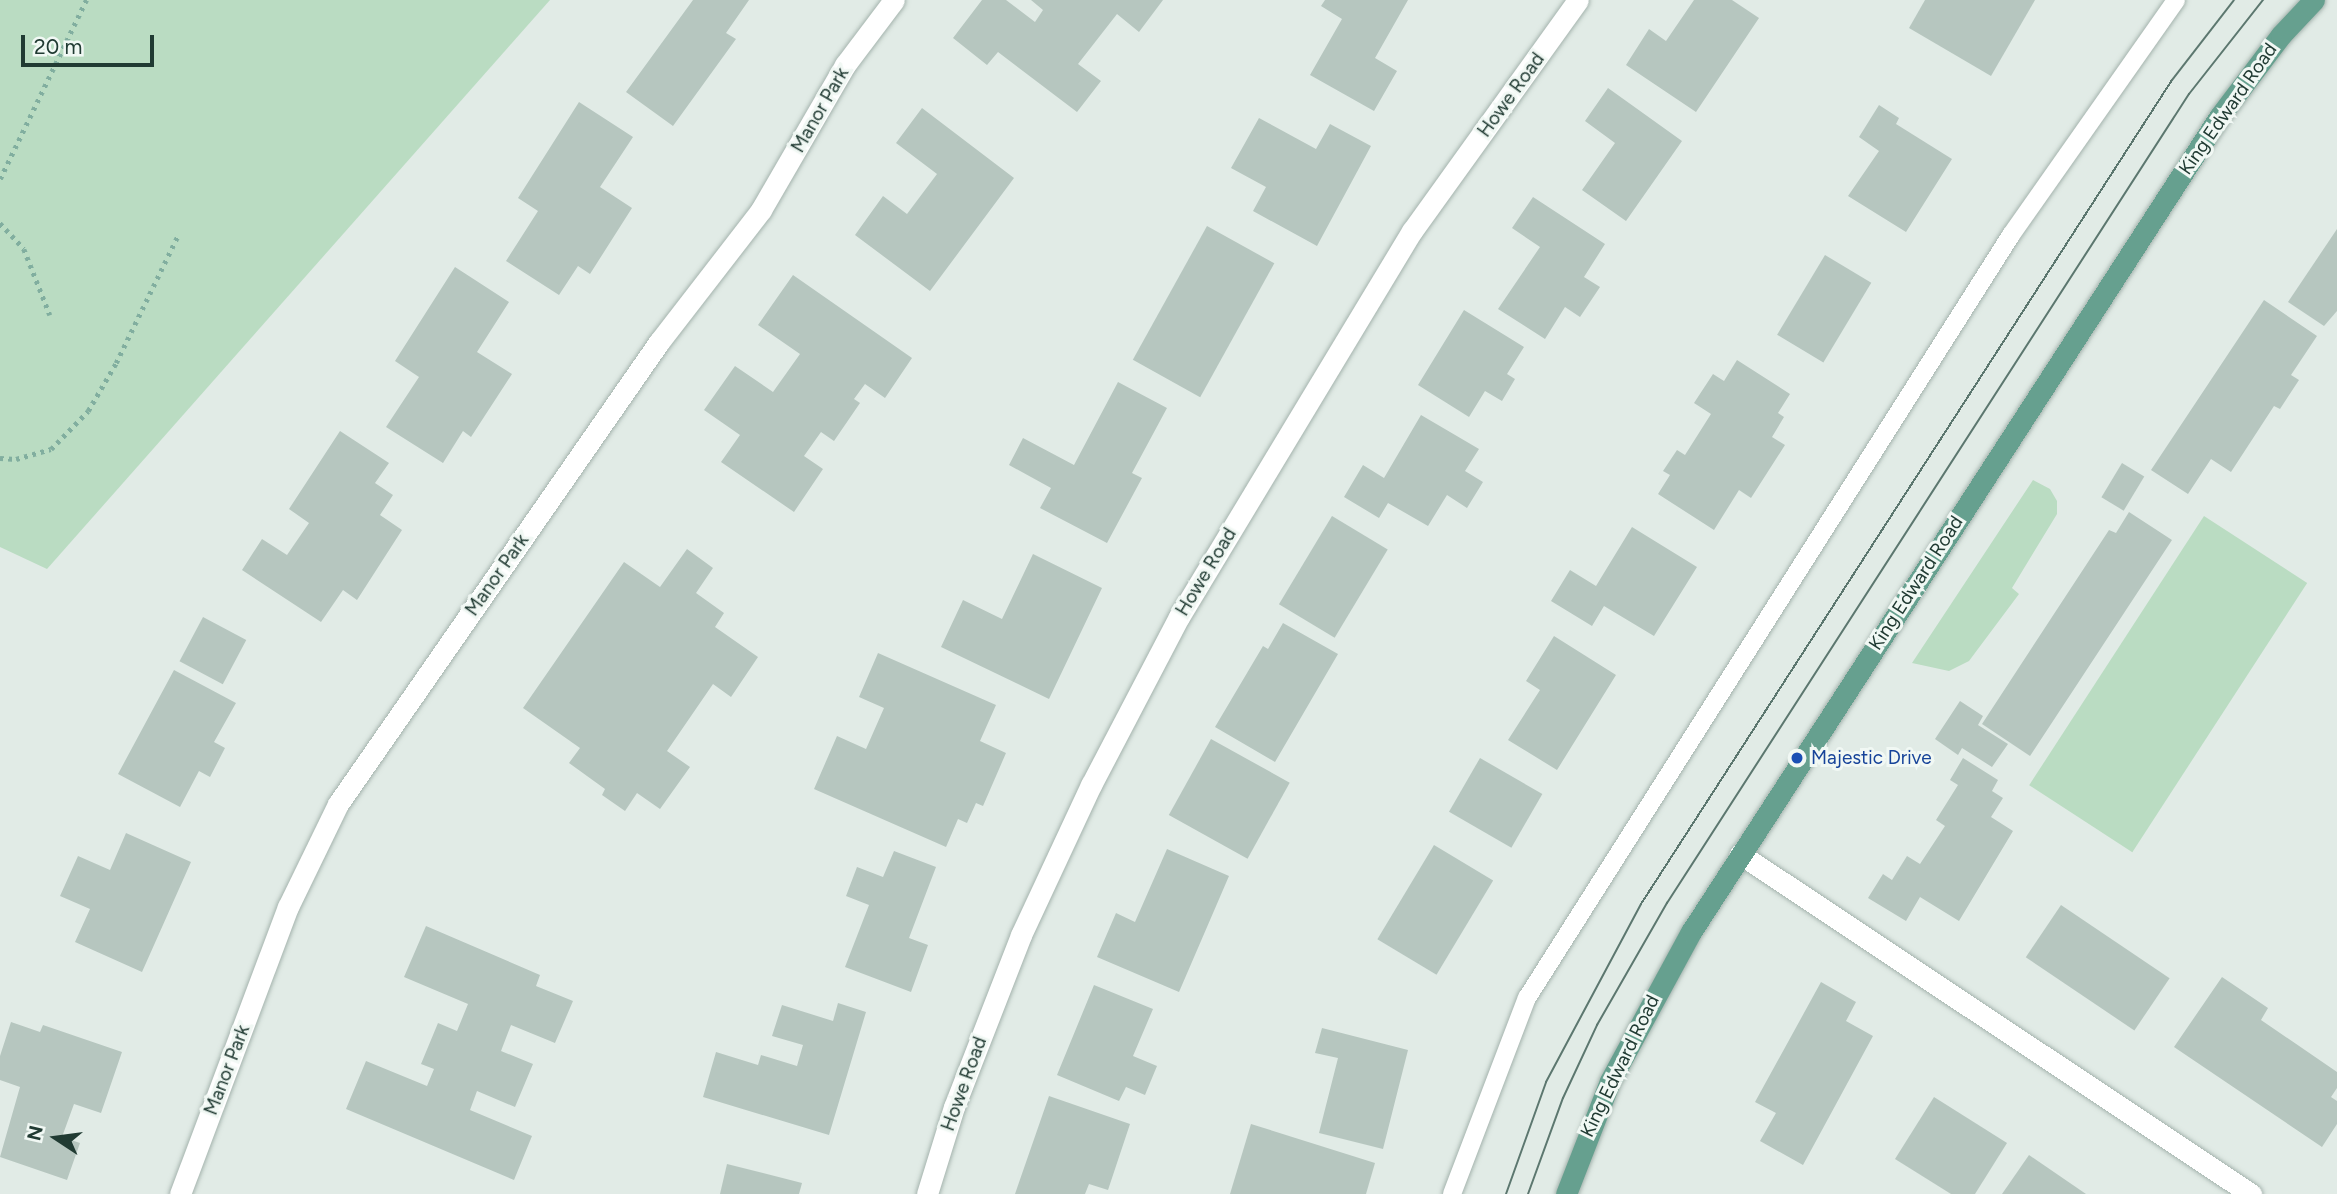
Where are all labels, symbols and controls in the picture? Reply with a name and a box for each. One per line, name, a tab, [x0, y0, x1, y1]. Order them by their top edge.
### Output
scale bar	[24, 21, 158, 65]
text: 20 m	[34, 34, 82, 59]
street label: King Edward Road	[2174, 39, 2282, 179]
street label: Howe Road	[1473, 48, 1549, 142]
street label: Manor Park	[786, 63, 854, 157]
street label: King Edward Road	[1864, 512, 1968, 654]
street label: Howe Road	[1171, 524, 1241, 620]
street label: Manor Park	[461, 530, 533, 620]
place label: Majestic Drive	[1811, 747, 1932, 769]
marker: Majestic Drive	[1789, 750, 1805, 766]
street label: King Edward Road	[1576, 991, 1664, 1141]
street label: Manor Park	[199, 1022, 255, 1118]
street label: Howe Road	[936, 1034, 992, 1134]
north arrow	[21, 1103, 91, 1173]
text: N	[22, 1123, 48, 1143]

